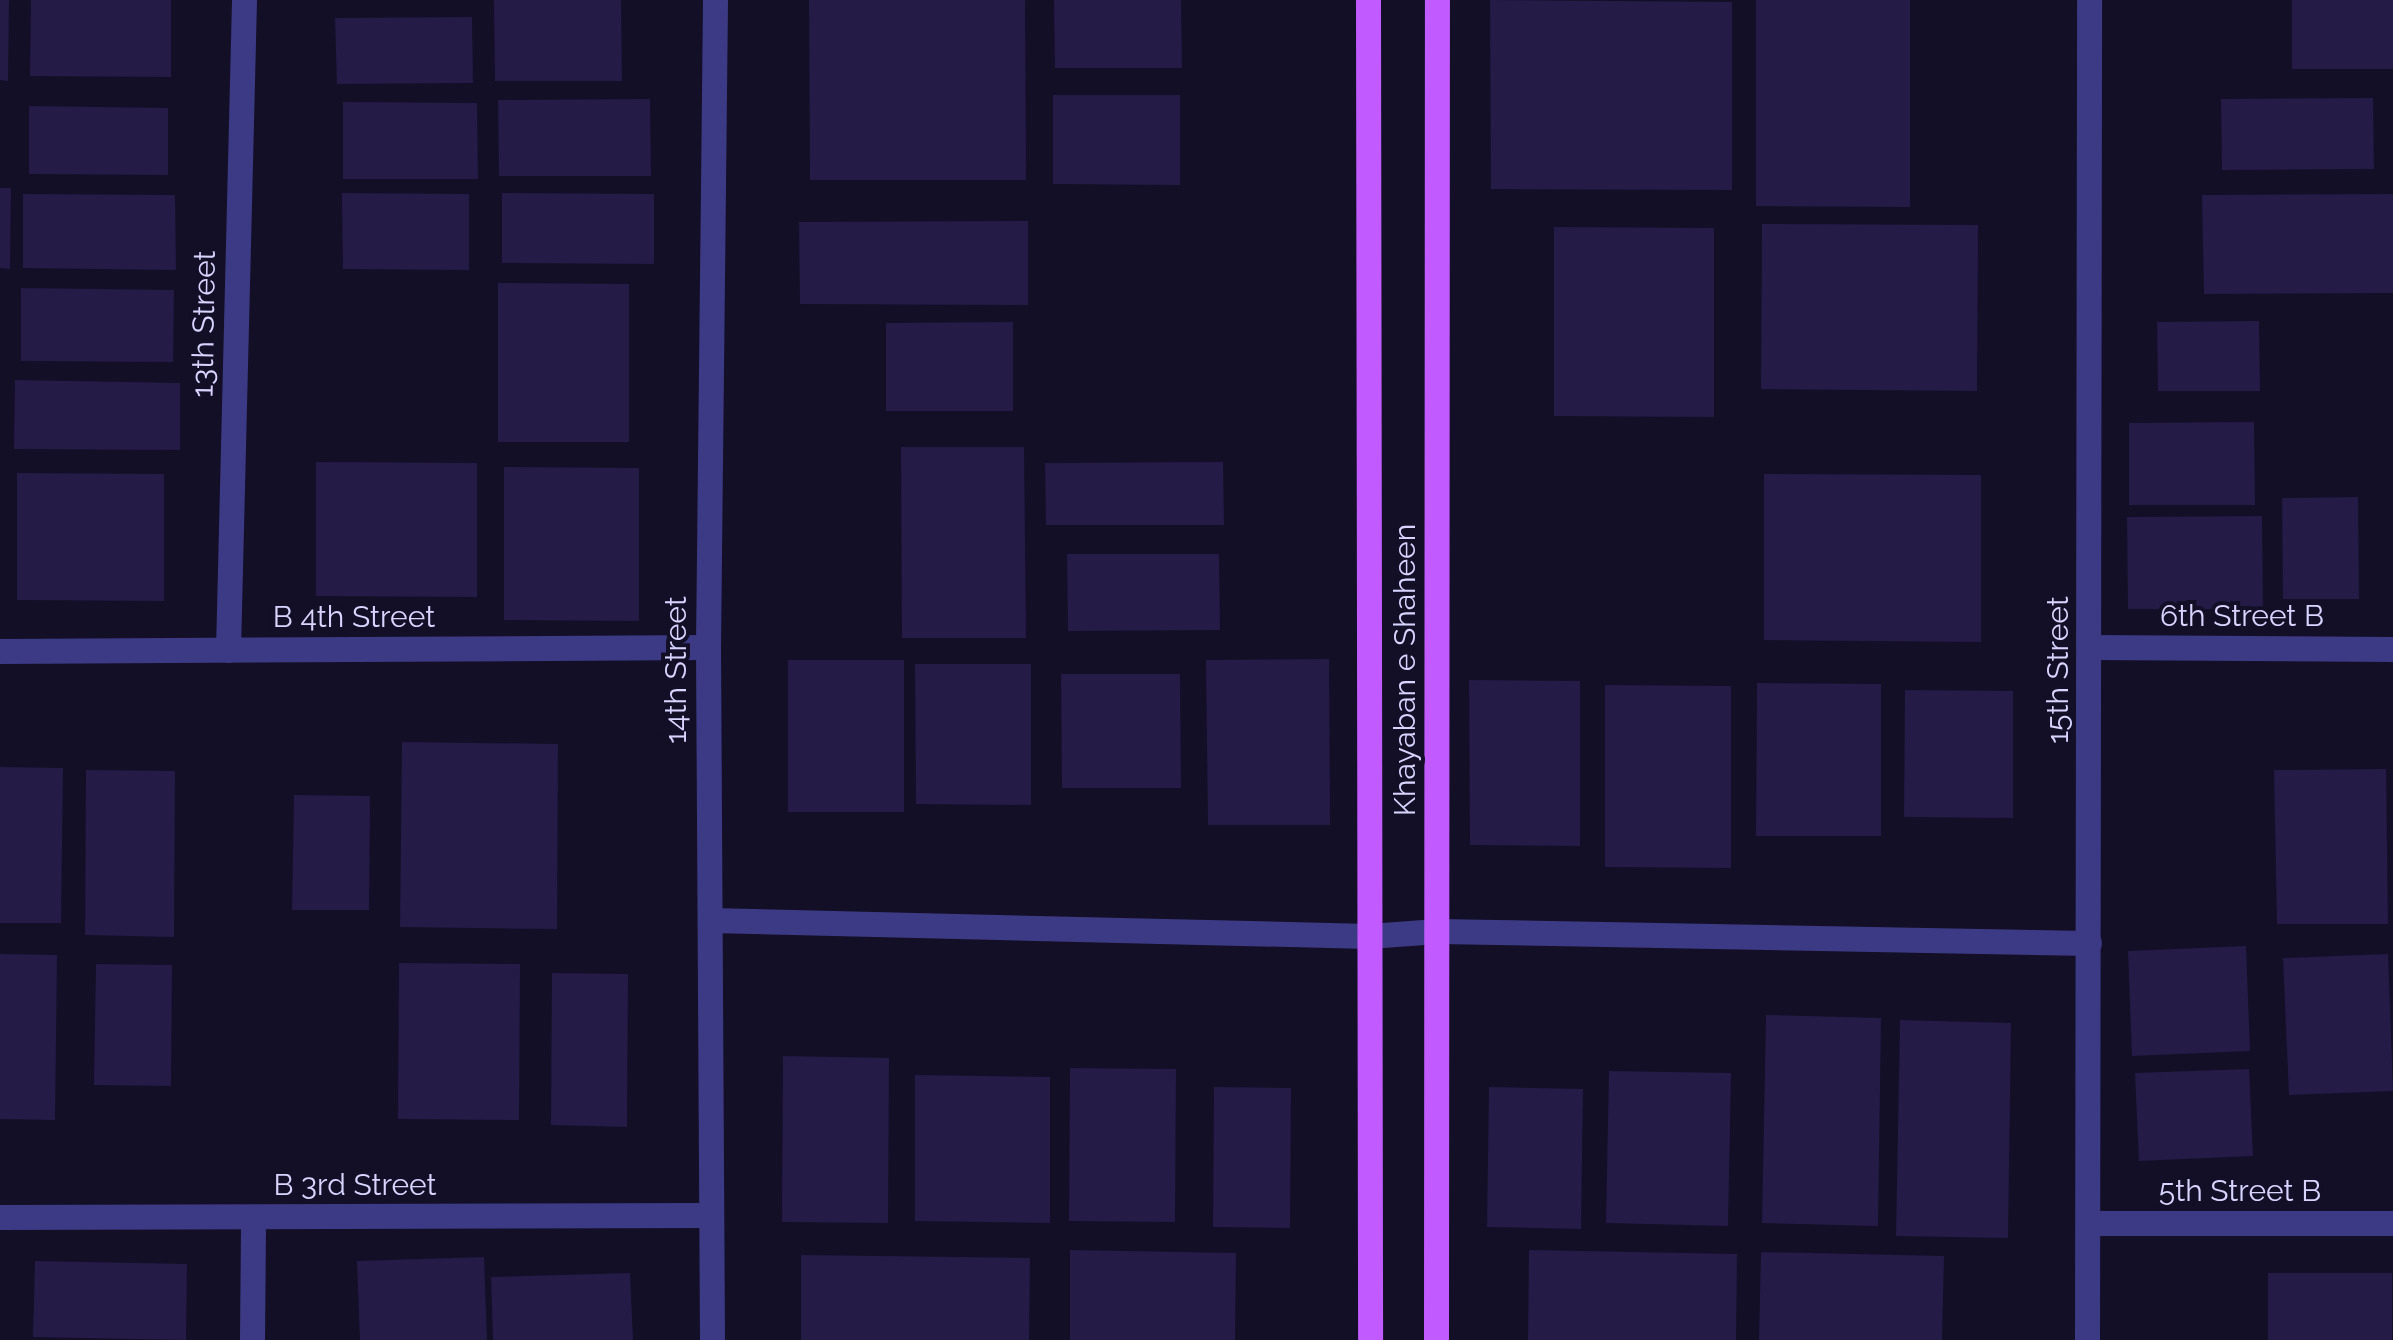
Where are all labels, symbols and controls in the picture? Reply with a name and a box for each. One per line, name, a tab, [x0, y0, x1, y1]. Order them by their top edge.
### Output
street label: 13th Street	[185, 250, 223, 398]
street label: Khayaban e Shaheen	[1387, 524, 1423, 816]
street label: 14th Street	[658, 596, 694, 744]
street label: 15th Street	[2040, 596, 2076, 744]
street label: 6th Street B	[2160, 598, 2324, 634]
street label: B 4th Street	[273, 599, 435, 635]
street label: B 3rd Street	[273, 1167, 437, 1203]
street label: 5th Street B	[2159, 1173, 2321, 1209]

